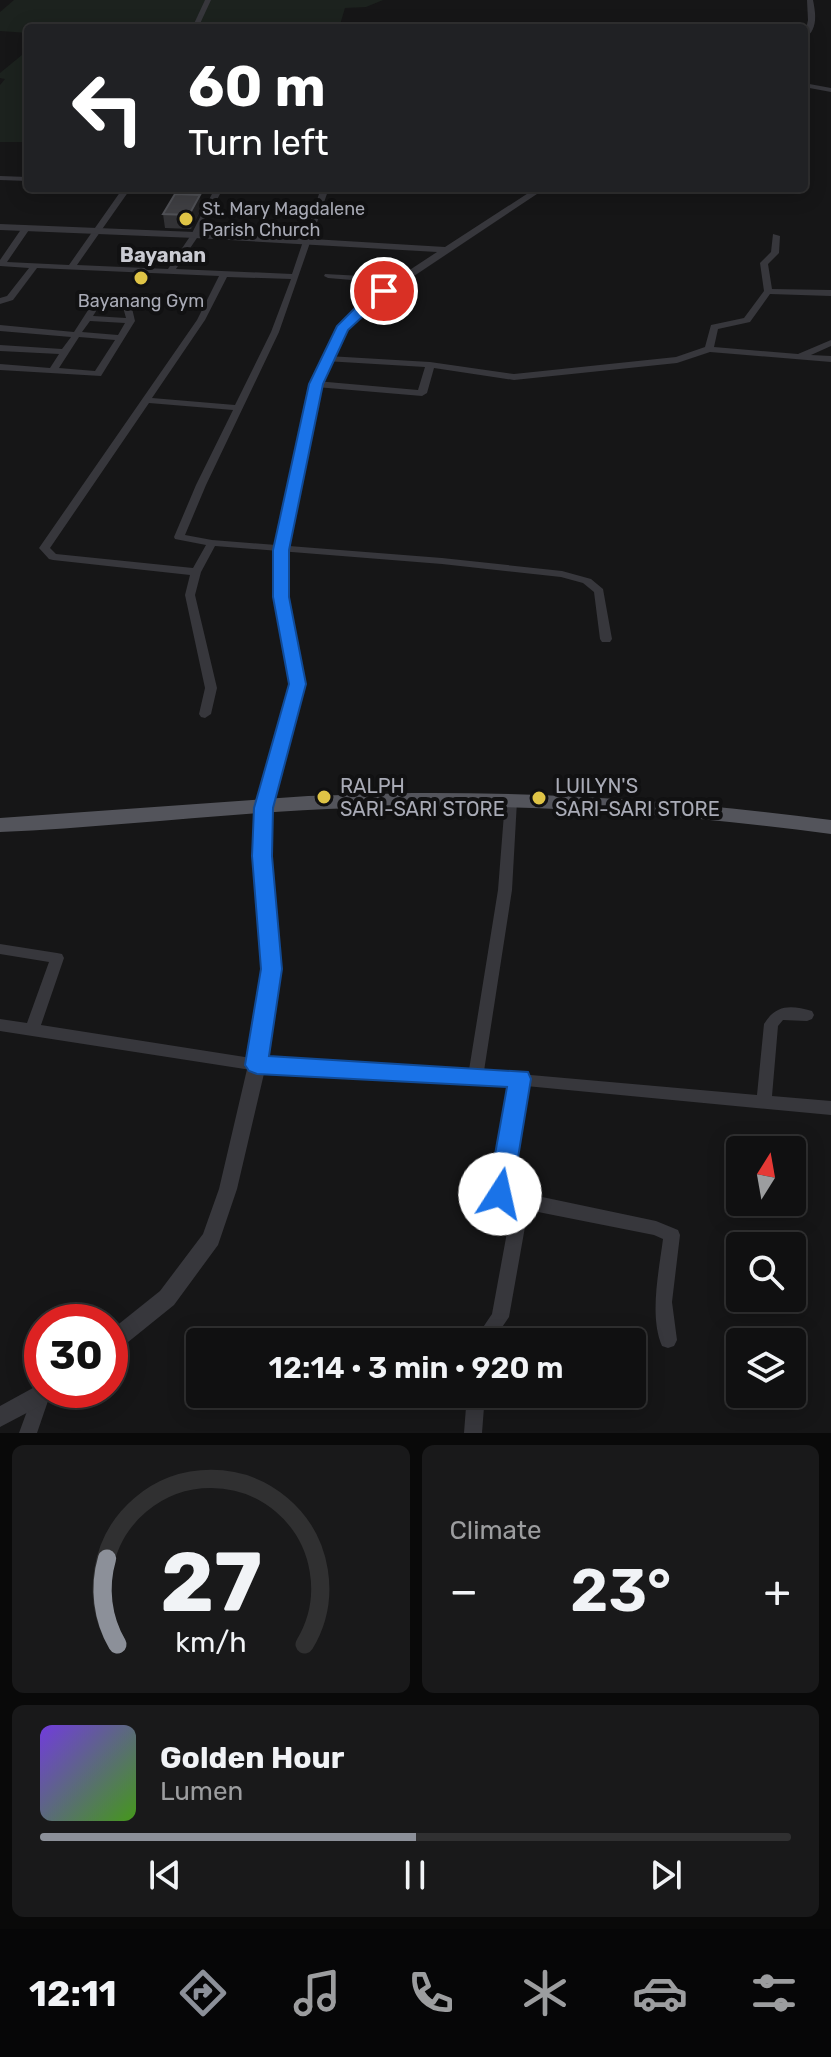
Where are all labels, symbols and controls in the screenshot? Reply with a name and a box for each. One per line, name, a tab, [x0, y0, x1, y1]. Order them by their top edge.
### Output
text: 60 m	[188, 54, 326, 120]
icon: left	[56, 56, 160, 160]
text: Turn left	[188, 121, 329, 164]
place label: St. Mary Magdalene Parish Church	[202, 198, 365, 241]
marker: St. Mary Magdalene Parish Church	[177, 210, 195, 228]
district label: Bayanan	[120, 243, 206, 267]
pin	[350, 257, 418, 325]
marker: Bayanang Gym	[132, 269, 150, 287]
icon: arrive	[362, 269, 406, 313]
place label: Bayanang Gym	[78, 290, 204, 312]
place label: RALPH SARI-SARI STORE	[340, 774, 505, 821]
place label: LUILYN'S SARI-SARI STORE	[555, 774, 720, 821]
marker: RALPH SARI-SARI STORE	[315, 788, 333, 806]
marker: LUILYN'S SARI-SARI STORE	[530, 789, 548, 807]
north arrow	[726, 1136, 806, 1216]
map controls	[726, 1136, 806, 1408]
position arrow	[458, 1152, 542, 1236]
button: search	[726, 1232, 806, 1312]
speed limit sign: 30	[24, 1304, 128, 1408]
button: layers	[726, 1328, 806, 1408]
text: 12:14 · 3 min · 920 m	[269, 1350, 563, 1386]
text: Climate	[450, 1515, 542, 1546]
text: 27	[160, 1533, 262, 1632]
text: 23°	[570, 1555, 671, 1626]
text: −	[450, 1565, 478, 1617]
text: +	[764, 1565, 791, 1617]
text: km/h	[175, 1625, 246, 1659]
text: Golden Hour	[160, 1740, 344, 1776]
text: Lumen	[160, 1776, 243, 1807]
icon: previous	[143, 1853, 187, 1897]
icon: pause	[393, 1853, 437, 1897]
icon: next	[644, 1853, 688, 1897]
icon: directions	[175, 1965, 231, 2021]
icon: music	[289, 1965, 345, 2021]
icon: phone	[403, 1965, 459, 2021]
icon: climate	[517, 1965, 573, 2021]
icon: car	[632, 1965, 688, 2021]
icon: filters	[746, 1965, 802, 2021]
text: 12:11	[29, 1972, 117, 2015]

